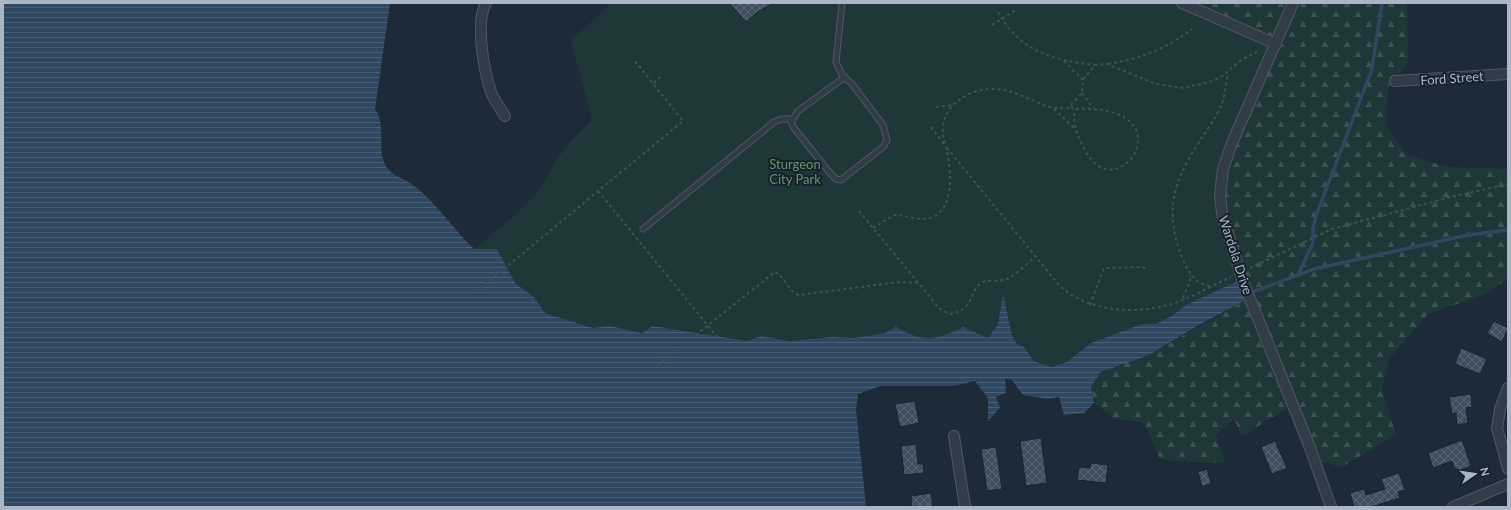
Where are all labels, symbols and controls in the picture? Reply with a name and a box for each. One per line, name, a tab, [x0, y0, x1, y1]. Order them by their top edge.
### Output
street label: Ford Street	[1420, 68, 1485, 88]
park label: Sturgeon City Park	[769, 156, 821, 187]
street label: Wardola Drive	[1216, 213, 1256, 297]
north arrow	[1455, 454, 1495, 494]
text: N	[1478, 466, 1493, 477]

